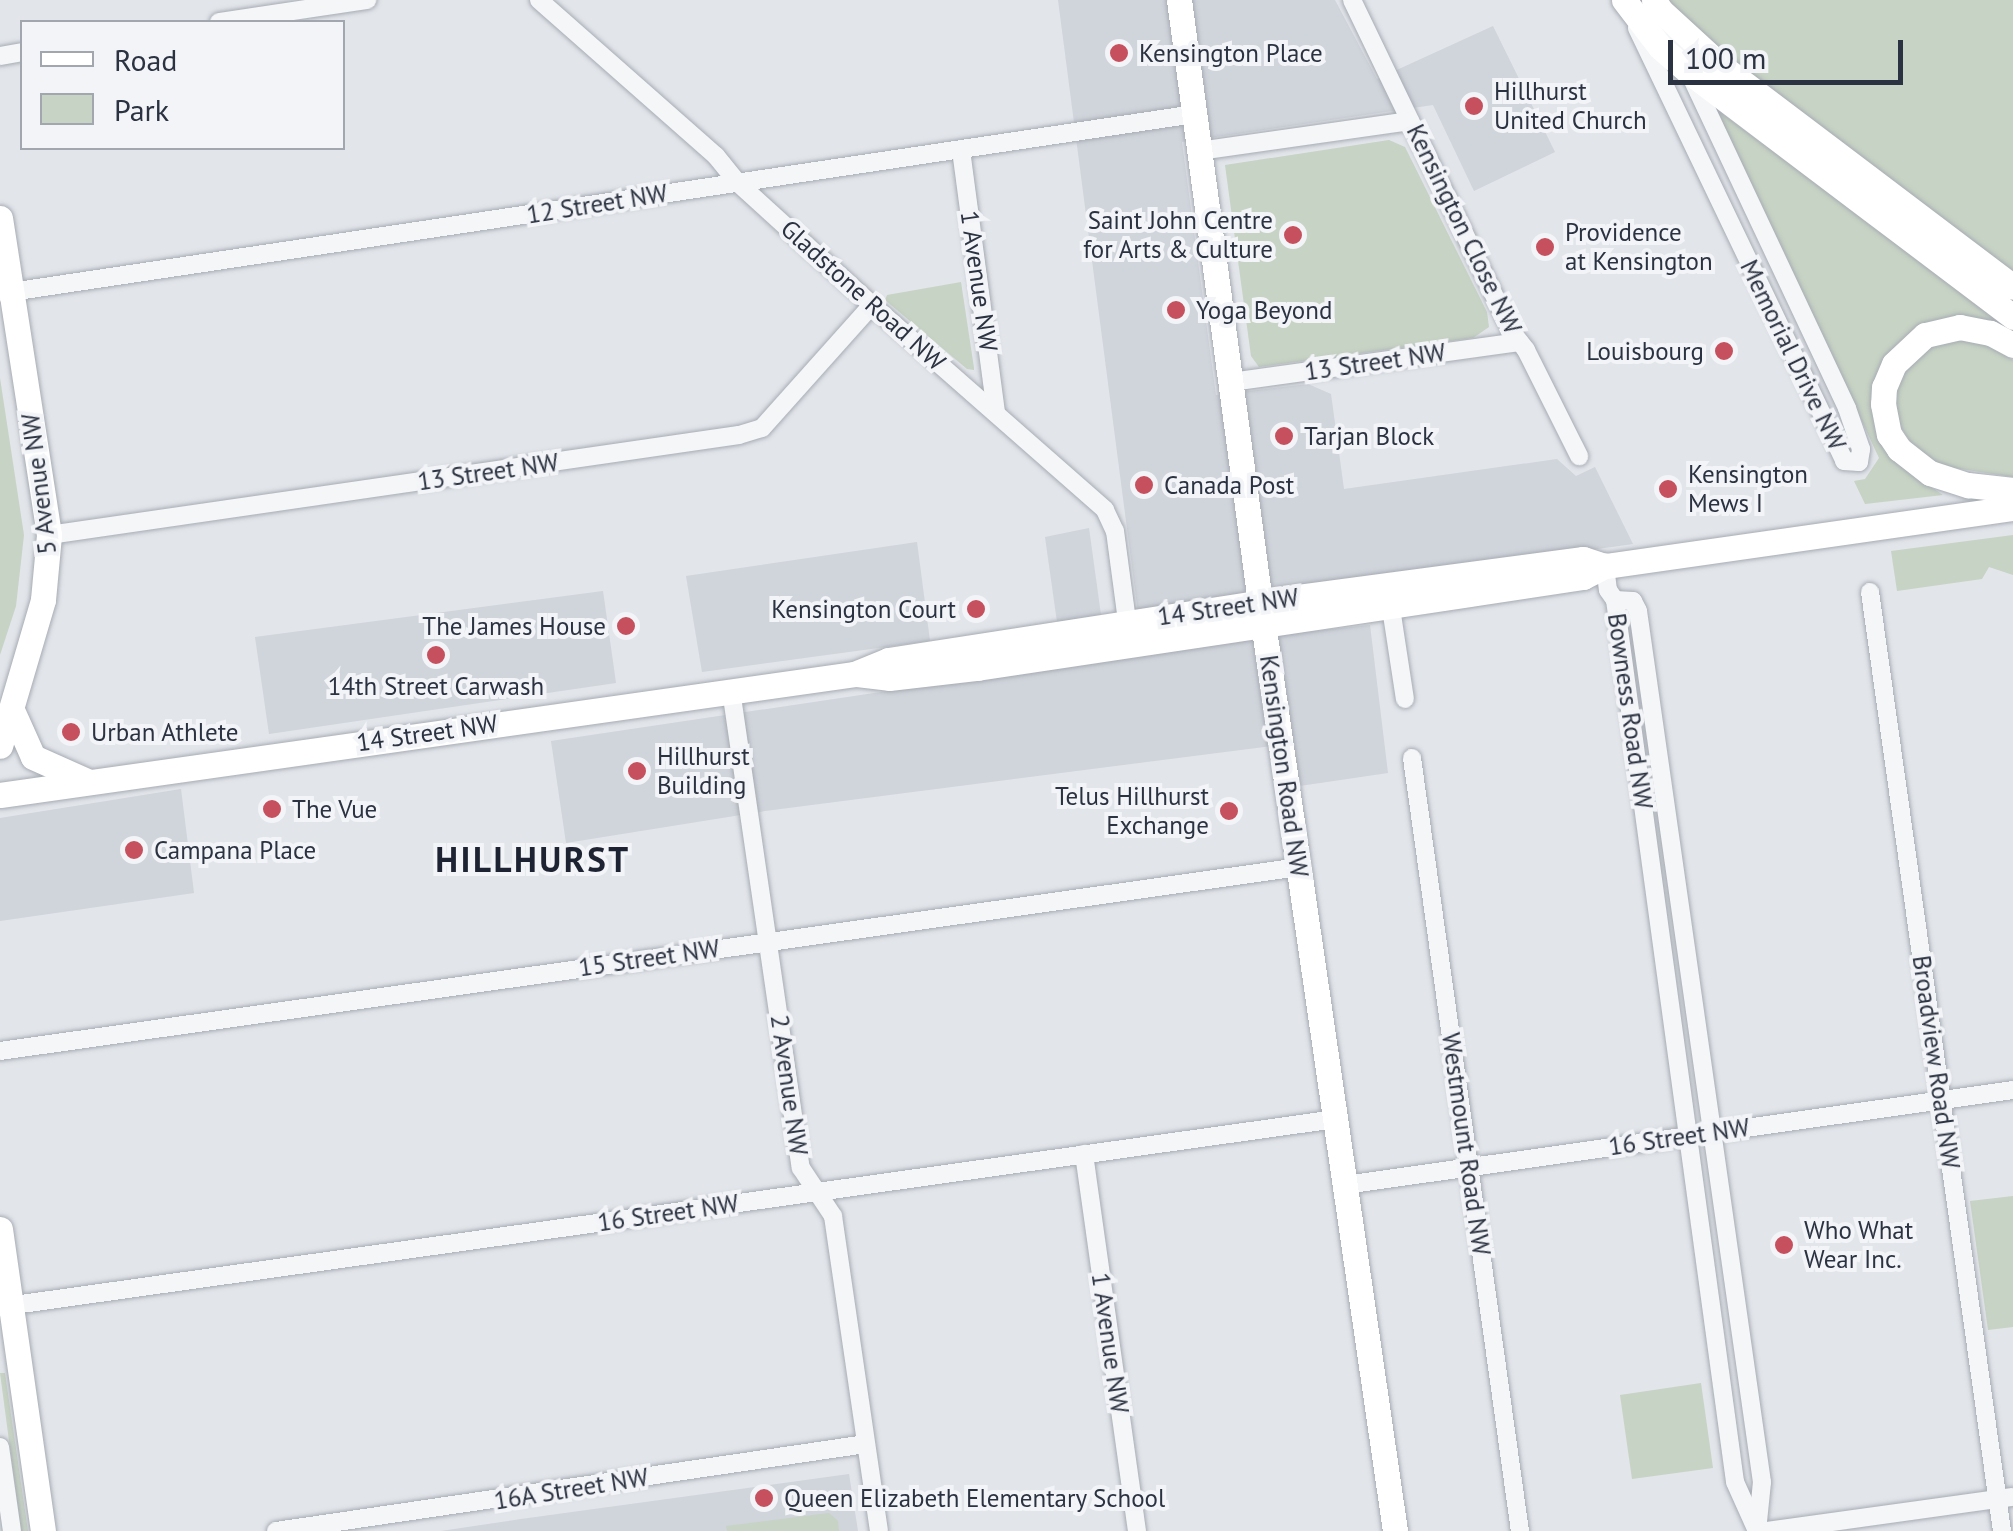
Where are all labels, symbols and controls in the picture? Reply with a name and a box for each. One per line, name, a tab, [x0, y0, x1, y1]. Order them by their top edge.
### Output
legend	[20, 20, 345, 150]
scale bar	[1673, 20, 1908, 82]
place label: Kensington Place	[1139, 38, 1323, 68]
text: 100 m	[1685, 38, 1766, 77]
text: Road	[114, 40, 178, 79]
marker: Kensington Place	[1108, 42, 1130, 64]
place label: Hillhurst United Church	[1494, 77, 1647, 136]
text: Park	[114, 90, 169, 129]
marker: Hillhurst United Church	[1463, 95, 1485, 117]
street label: Kensington Close NW	[1400, 119, 1528, 339]
street label: 12 Street NW	[525, 178, 669, 230]
place label: Saint John Centre for Arts & Culture	[1082, 206, 1273, 265]
street label: 1 Avenue NW	[954, 208, 1004, 354]
street label: Gladstone Road NW	[775, 213, 951, 377]
place label: Providence at Kensington	[1565, 218, 1713, 277]
marker: Saint John Centre for Arts & Culture	[1282, 224, 1304, 246]
marker: Providence at Kensington	[1534, 236, 1556, 258]
street label: Memorial Drive NW	[1734, 255, 1852, 455]
place label: Yoga Beyond	[1196, 295, 1332, 325]
marker: Yoga Beyond	[1165, 299, 1187, 321]
place label: Louisbourg	[1586, 336, 1704, 366]
street label: 13 Street NW	[1303, 337, 1447, 387]
marker: Louisbourg	[1713, 340, 1735, 362]
street label: 5 Avenue NW	[15, 411, 63, 557]
place label: Tarjan Block	[1304, 421, 1434, 451]
marker: Tarjan Block	[1273, 425, 1295, 447]
street label: 13 Street NW	[416, 447, 560, 497]
place label: Kensington Mews I	[1688, 460, 1808, 519]
place label: Canada Post	[1164, 470, 1294, 500]
marker: Canada Post	[1133, 474, 1155, 496]
marker: Kensington Mews I	[1657, 478, 1679, 500]
street label: 14 Street NW	[1156, 582, 1300, 632]
place label: Kensington Court	[771, 594, 956, 624]
marker: Kensington Court	[965, 598, 987, 620]
place label: The James House	[422, 611, 606, 641]
street label: Bowness Road NW	[1601, 611, 1659, 811]
marker: The James House	[615, 615, 637, 637]
marker: 14th Street Carwash	[425, 644, 447, 666]
street label: Kensington Road NW	[1254, 653, 1314, 879]
place label: 14th Street Carwash	[328, 671, 544, 701]
street label: 14 Street NW	[355, 708, 499, 758]
place label: Urban Athlete	[91, 717, 239, 747]
marker: Urban Athlete	[60, 721, 82, 743]
place label: Hillhurst Building	[657, 742, 750, 801]
marker: Hillhurst Building	[626, 760, 648, 782]
place label: Telus Hillhurst Exchange	[1055, 782, 1209, 841]
place label: The Vue	[292, 794, 378, 824]
marker: The Vue	[261, 798, 283, 820]
marker: Telus Hillhurst Exchange	[1218, 800, 1240, 822]
place label: Campana Place	[154, 835, 316, 865]
district label: HILLHURST	[435, 838, 631, 880]
marker: Campana Place	[123, 839, 145, 861]
street label: 15 Street NW	[577, 933, 721, 983]
street label: Broadview Road NW	[1906, 953, 1966, 1171]
street label: 2 Avenue NW	[764, 1012, 814, 1158]
street label: Westmount Road NW	[1436, 1031, 1496, 1257]
street label: 16 Street NW	[1607, 1112, 1751, 1162]
street label: 16 Street NW	[596, 1188, 740, 1238]
place label: Who What Wear Inc.	[1804, 1216, 1914, 1275]
marker: Who What Wear Inc.	[1773, 1234, 1795, 1256]
street label: 1 Avenue NW	[1085, 1270, 1135, 1416]
street label: 16A Street NW	[491, 1462, 651, 1516]
place label: Queen Elizabeth Elementary School	[784, 1483, 1166, 1513]
marker: Queen Elizabeth Elementary School	[753, 1487, 775, 1509]

